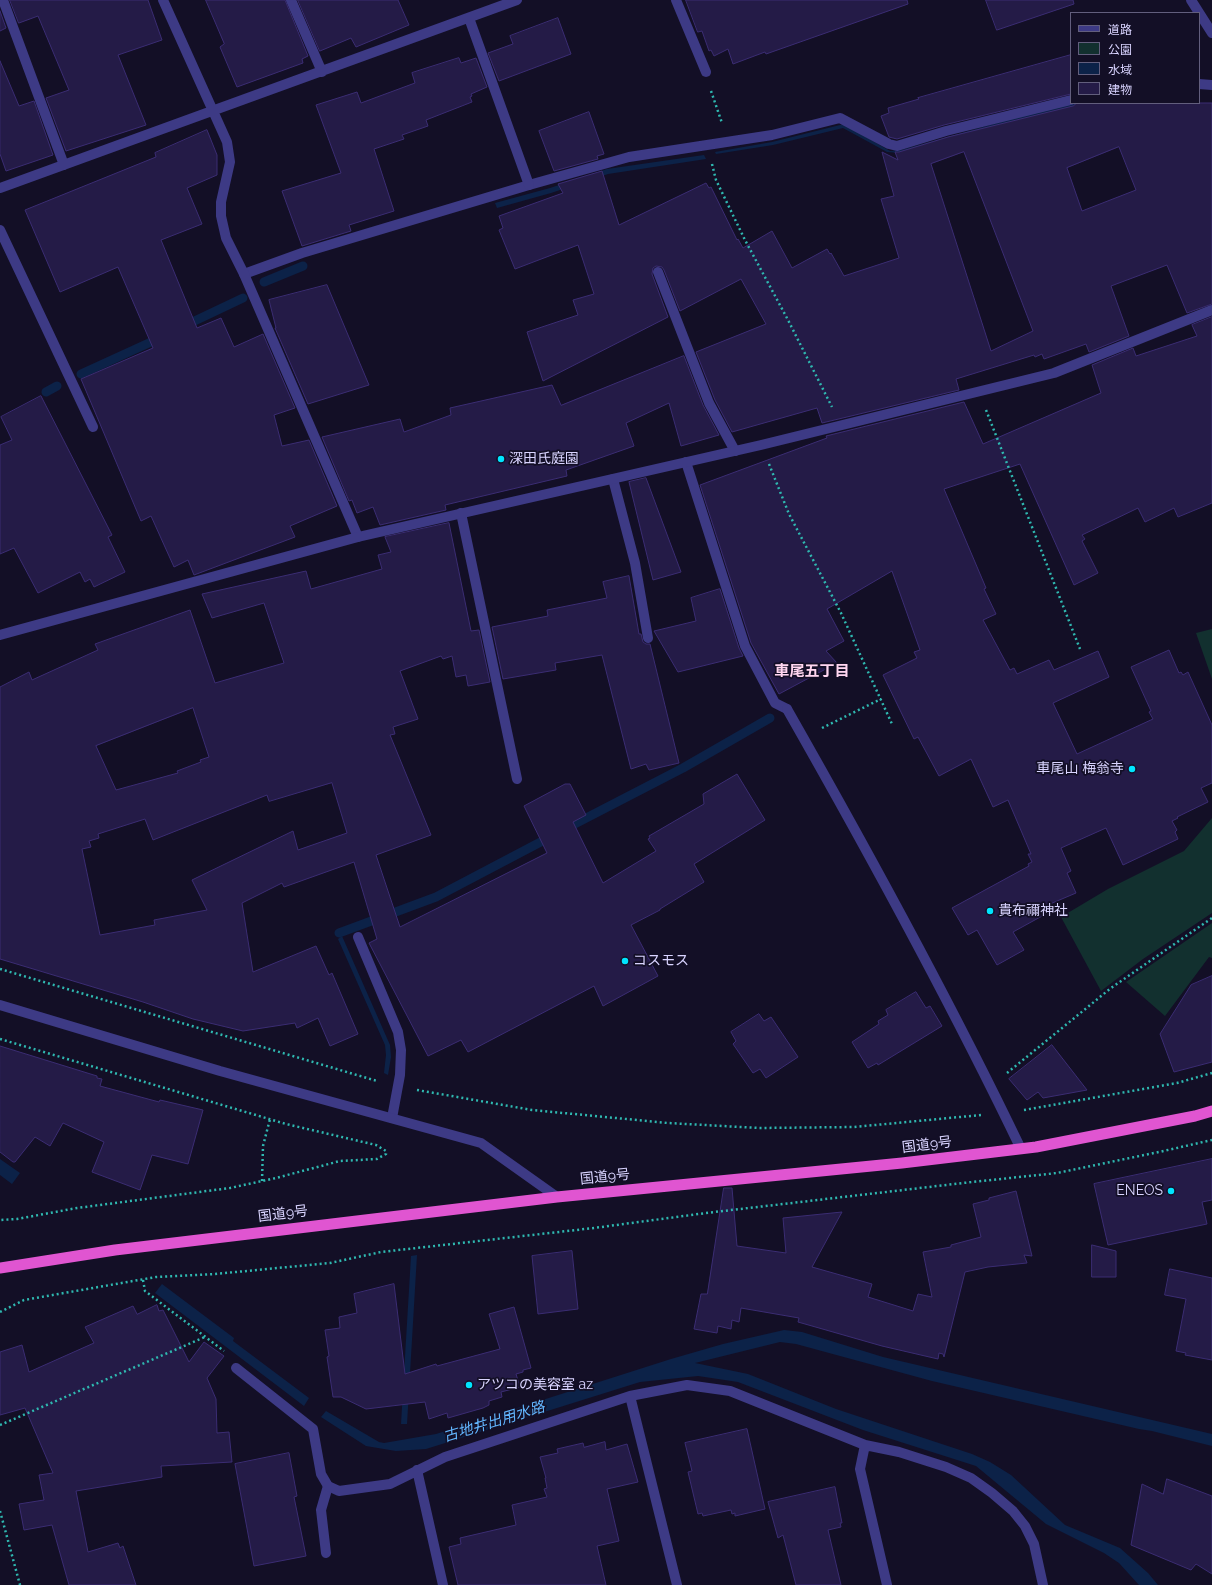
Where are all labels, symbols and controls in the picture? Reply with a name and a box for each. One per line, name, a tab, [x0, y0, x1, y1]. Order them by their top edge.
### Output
legend	[1070, 12, 1200, 104]
text: 道路	[1108, 23, 1132, 37]
text: 公園	[1108, 43, 1132, 57]
text: 水域	[1108, 63, 1132, 77]
text: 建物	[1108, 83, 1132, 97]
place label: 深田氏庭園	[509, 451, 579, 467]
marker: 深田氏庭園	[496, 454, 506, 464]
district label: 車尾五丁目	[775, 662, 849, 680]
place label: 車尾山 梅翁寺	[1036, 761, 1124, 777]
marker: 車尾山 梅翁寺	[1127, 764, 1137, 774]
place label: 貴布禰神社	[998, 903, 1068, 919]
marker: 貴布禰神社	[985, 906, 995, 916]
place label: コスモス	[633, 953, 689, 969]
marker: コスモス	[620, 956, 630, 966]
street label: 国道9号	[901, 1134, 953, 1156]
street label: 国道9号	[579, 1166, 631, 1188]
place label: ENEOS	[1116, 1183, 1163, 1199]
marker: ENEOS	[1166, 1186, 1176, 1196]
street label: 国道9号	[257, 1203, 309, 1225]
place label: アツコの美容室 az	[477, 1377, 593, 1393]
marker: アツコの美容室 az	[464, 1380, 474, 1390]
water label: 古地井出用水路	[441, 1398, 547, 1446]

